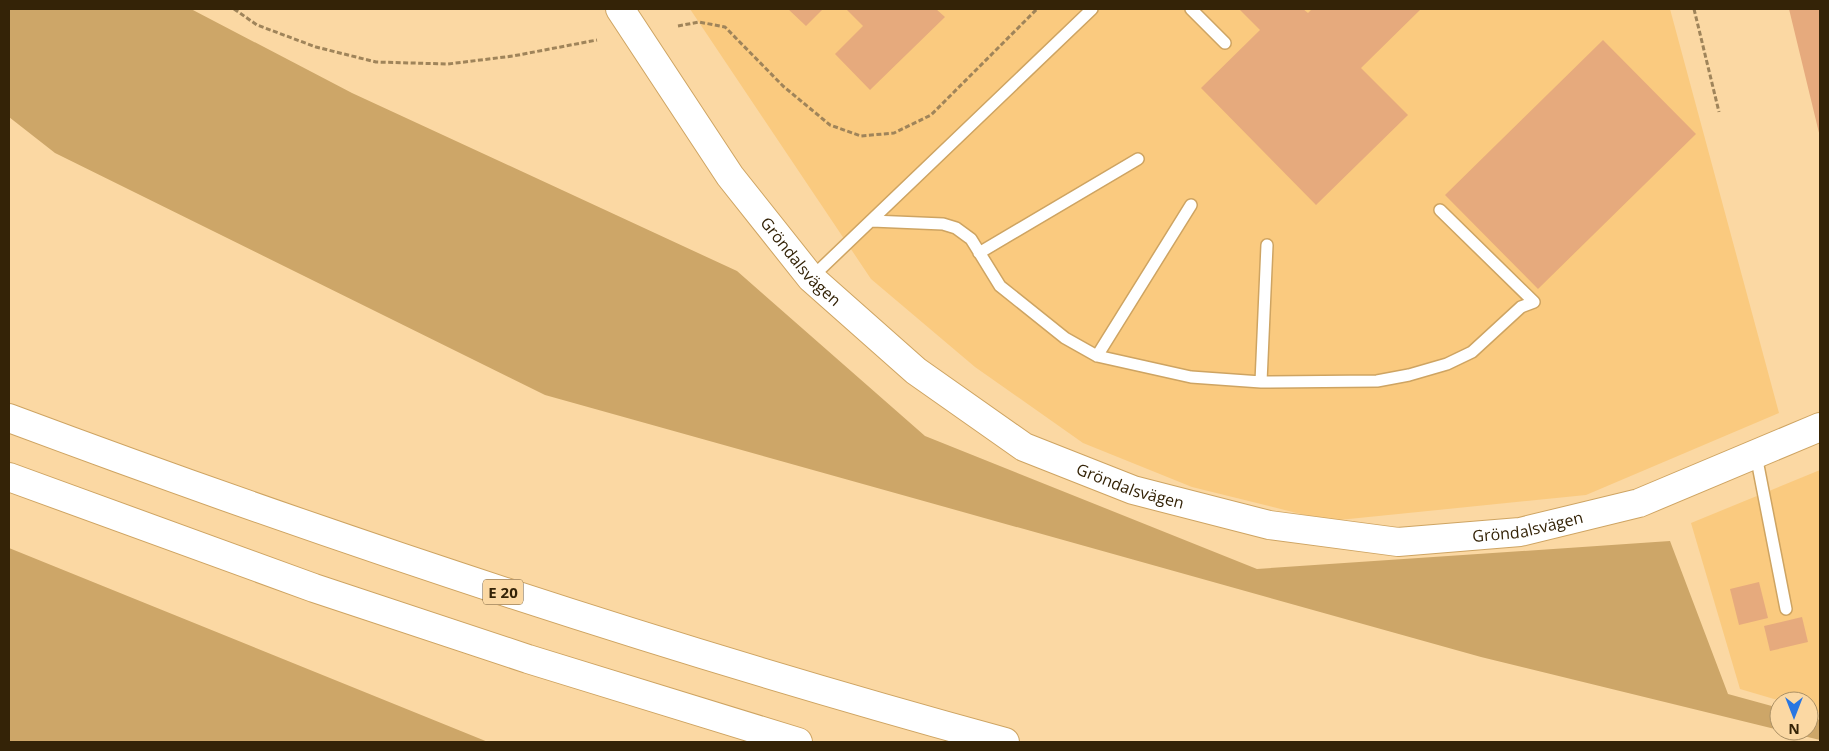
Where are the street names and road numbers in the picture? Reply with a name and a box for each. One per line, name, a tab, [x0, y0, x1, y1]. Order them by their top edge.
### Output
street label: Gröndalsvägen	[755, 212, 846, 311]
street label: Gröndalsvägen	[1073, 458, 1187, 514]
street label: Gröndalsvägen	[1471, 506, 1585, 547]
road number: E 20	[483, 580, 523, 604]

